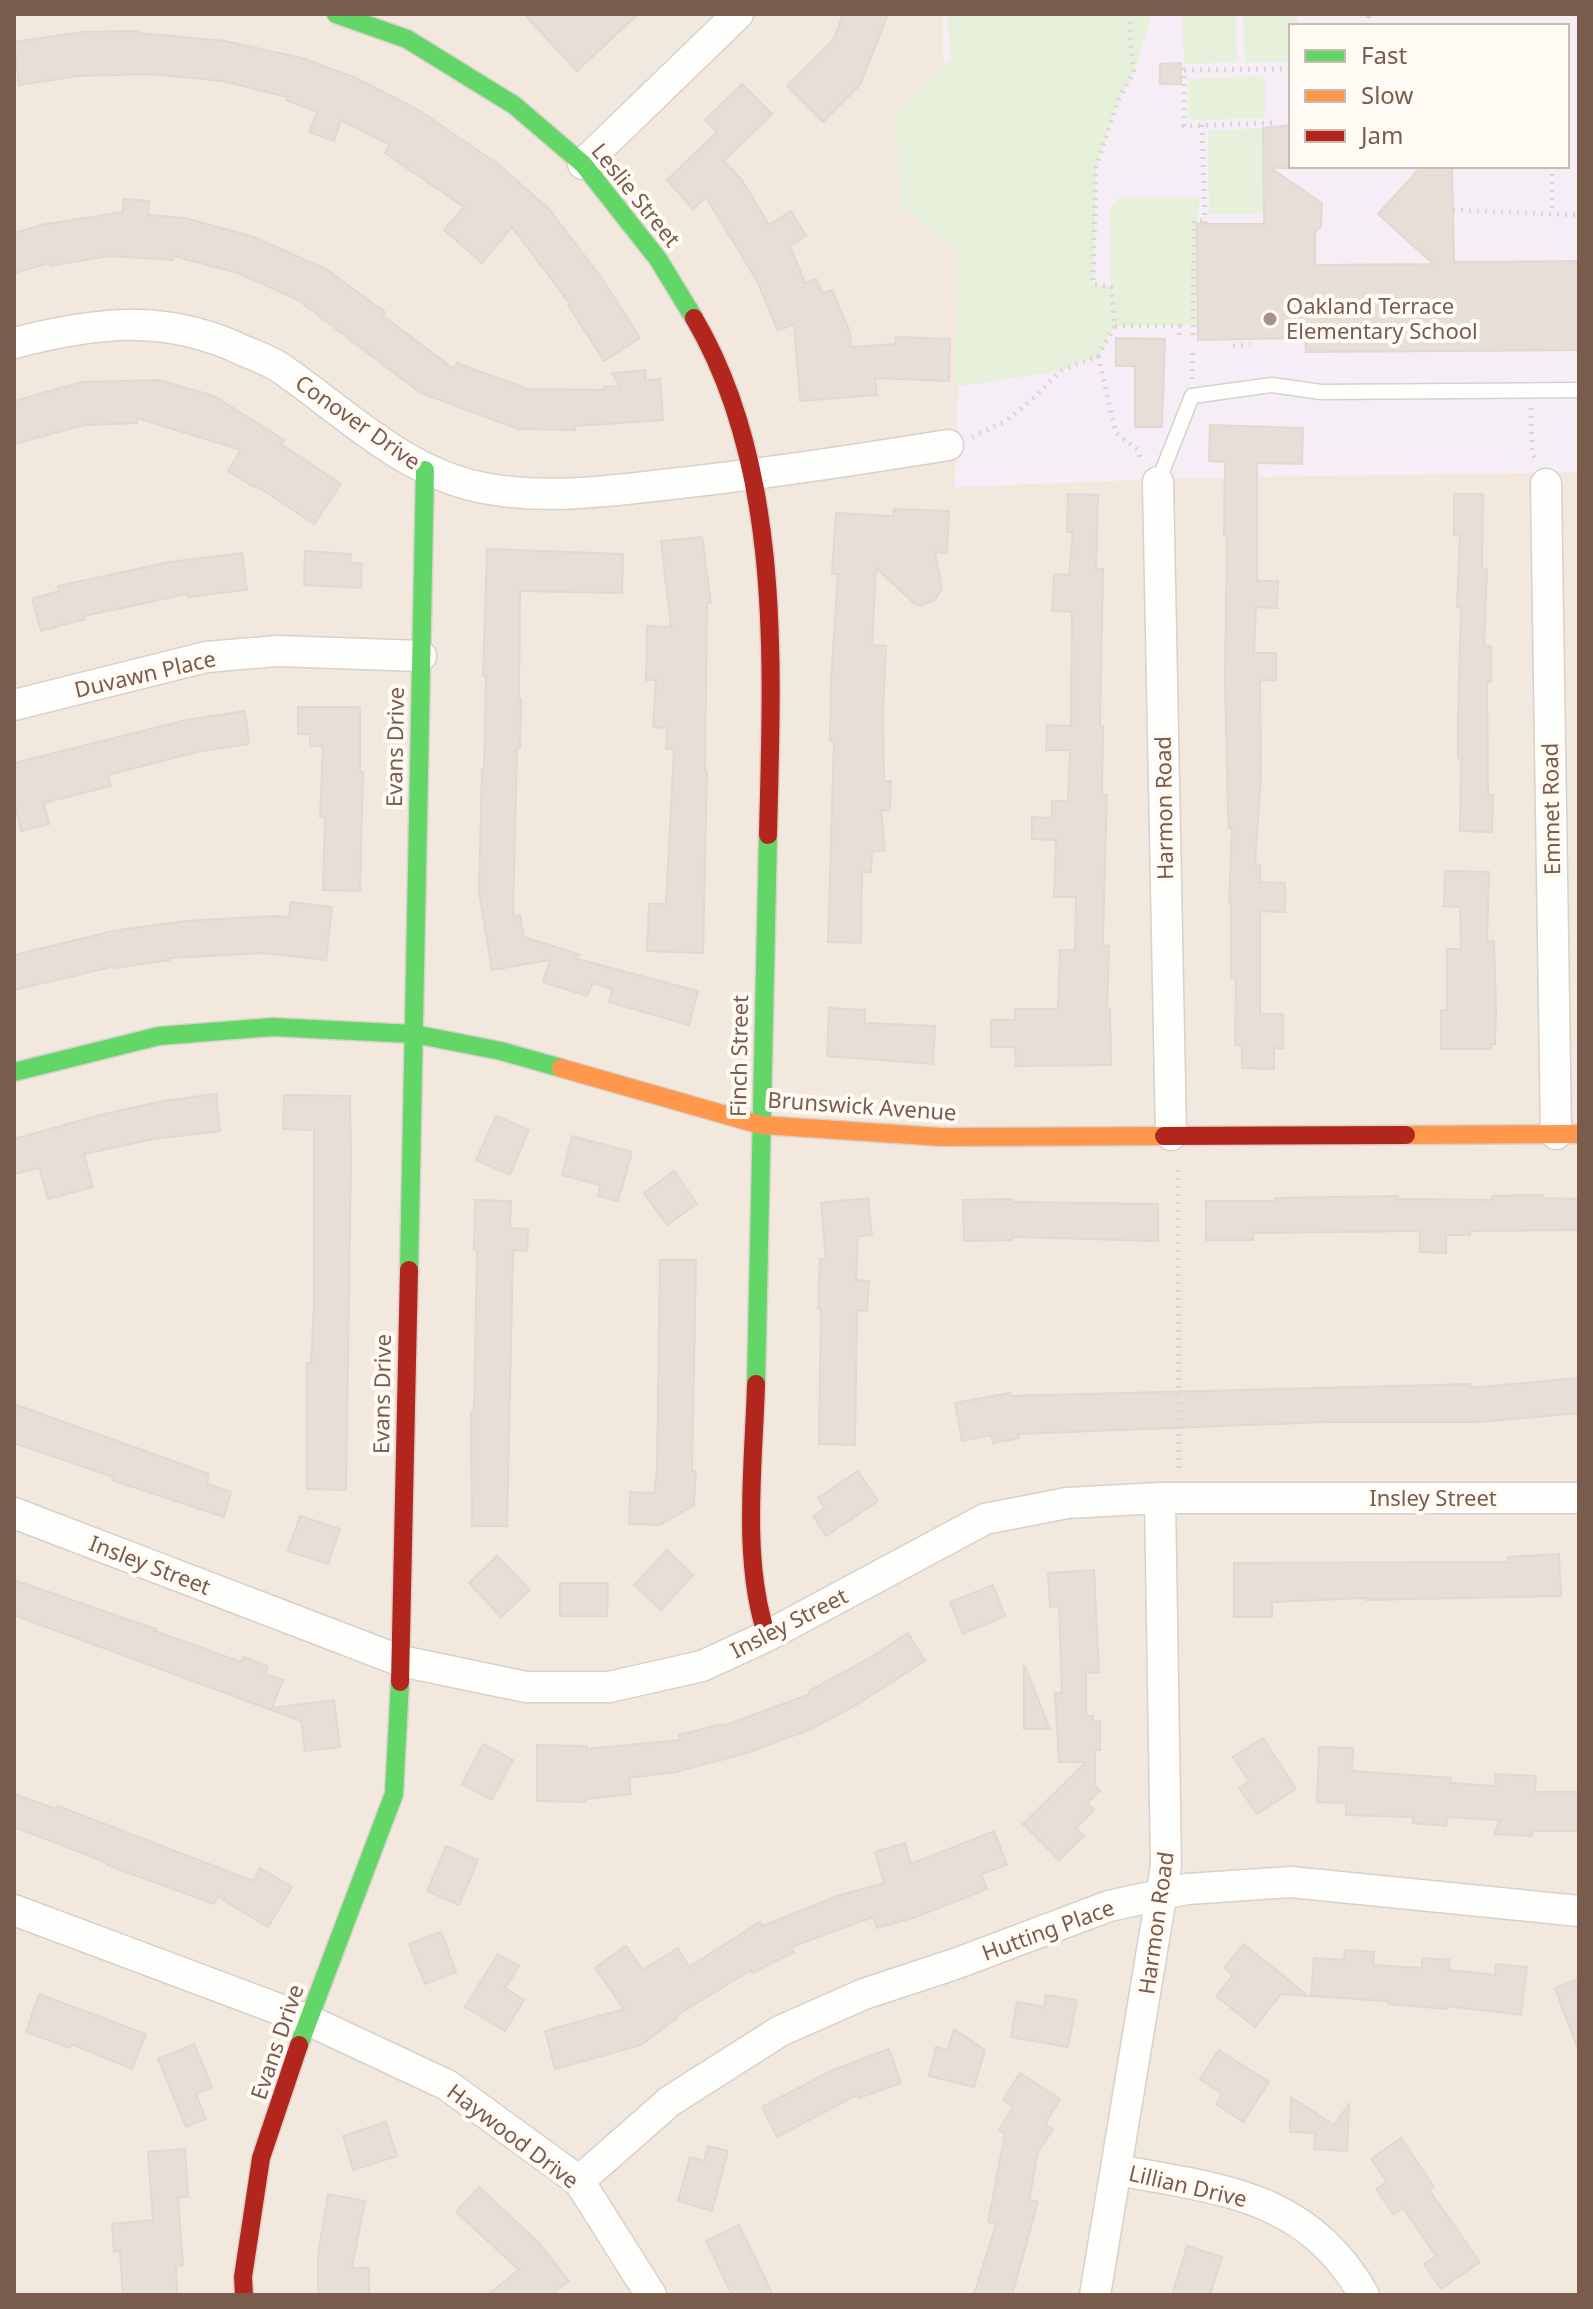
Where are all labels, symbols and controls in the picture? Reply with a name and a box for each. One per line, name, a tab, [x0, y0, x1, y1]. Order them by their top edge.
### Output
legend	[1289, 24, 1569, 168]
text: Fast	[1361, 38, 1407, 71]
text: Slow	[1361, 78, 1413, 111]
text: Jam	[1359, 118, 1403, 151]
street label: Leslie Street	[586, 136, 688, 253]
place label: Oakland Terrace Elementary School	[1286, 290, 1478, 345]
marker: Oakland Terrace Elementary School	[1261, 310, 1279, 328]
street label: Conover Drive	[290, 367, 427, 475]
street label: Duvawn Place	[71, 642, 218, 704]
street label: Evans Drive	[378, 687, 410, 807]
street label: Harmon Road	[1147, 736, 1179, 880]
street label: Emmet Road	[1534, 743, 1566, 875]
street label: Finch Street	[722, 995, 754, 1117]
street label: Brunswick Avenue	[767, 1083, 958, 1127]
street label: Evans Drive	[365, 1334, 397, 1454]
street label: Insley Street	[1369, 1482, 1497, 1512]
street label: Insley Street	[85, 1527, 215, 1601]
street label: Insley Street	[725, 1580, 852, 1664]
street label: Harmon Road	[1130, 1850, 1180, 1996]
street label: Hutting Place	[977, 1891, 1118, 1967]
street label: Evans Drive	[242, 1980, 310, 2103]
street label: Haywood Drive	[442, 2076, 585, 2195]
street label: Lillian Drive	[1126, 2157, 1250, 2213]

